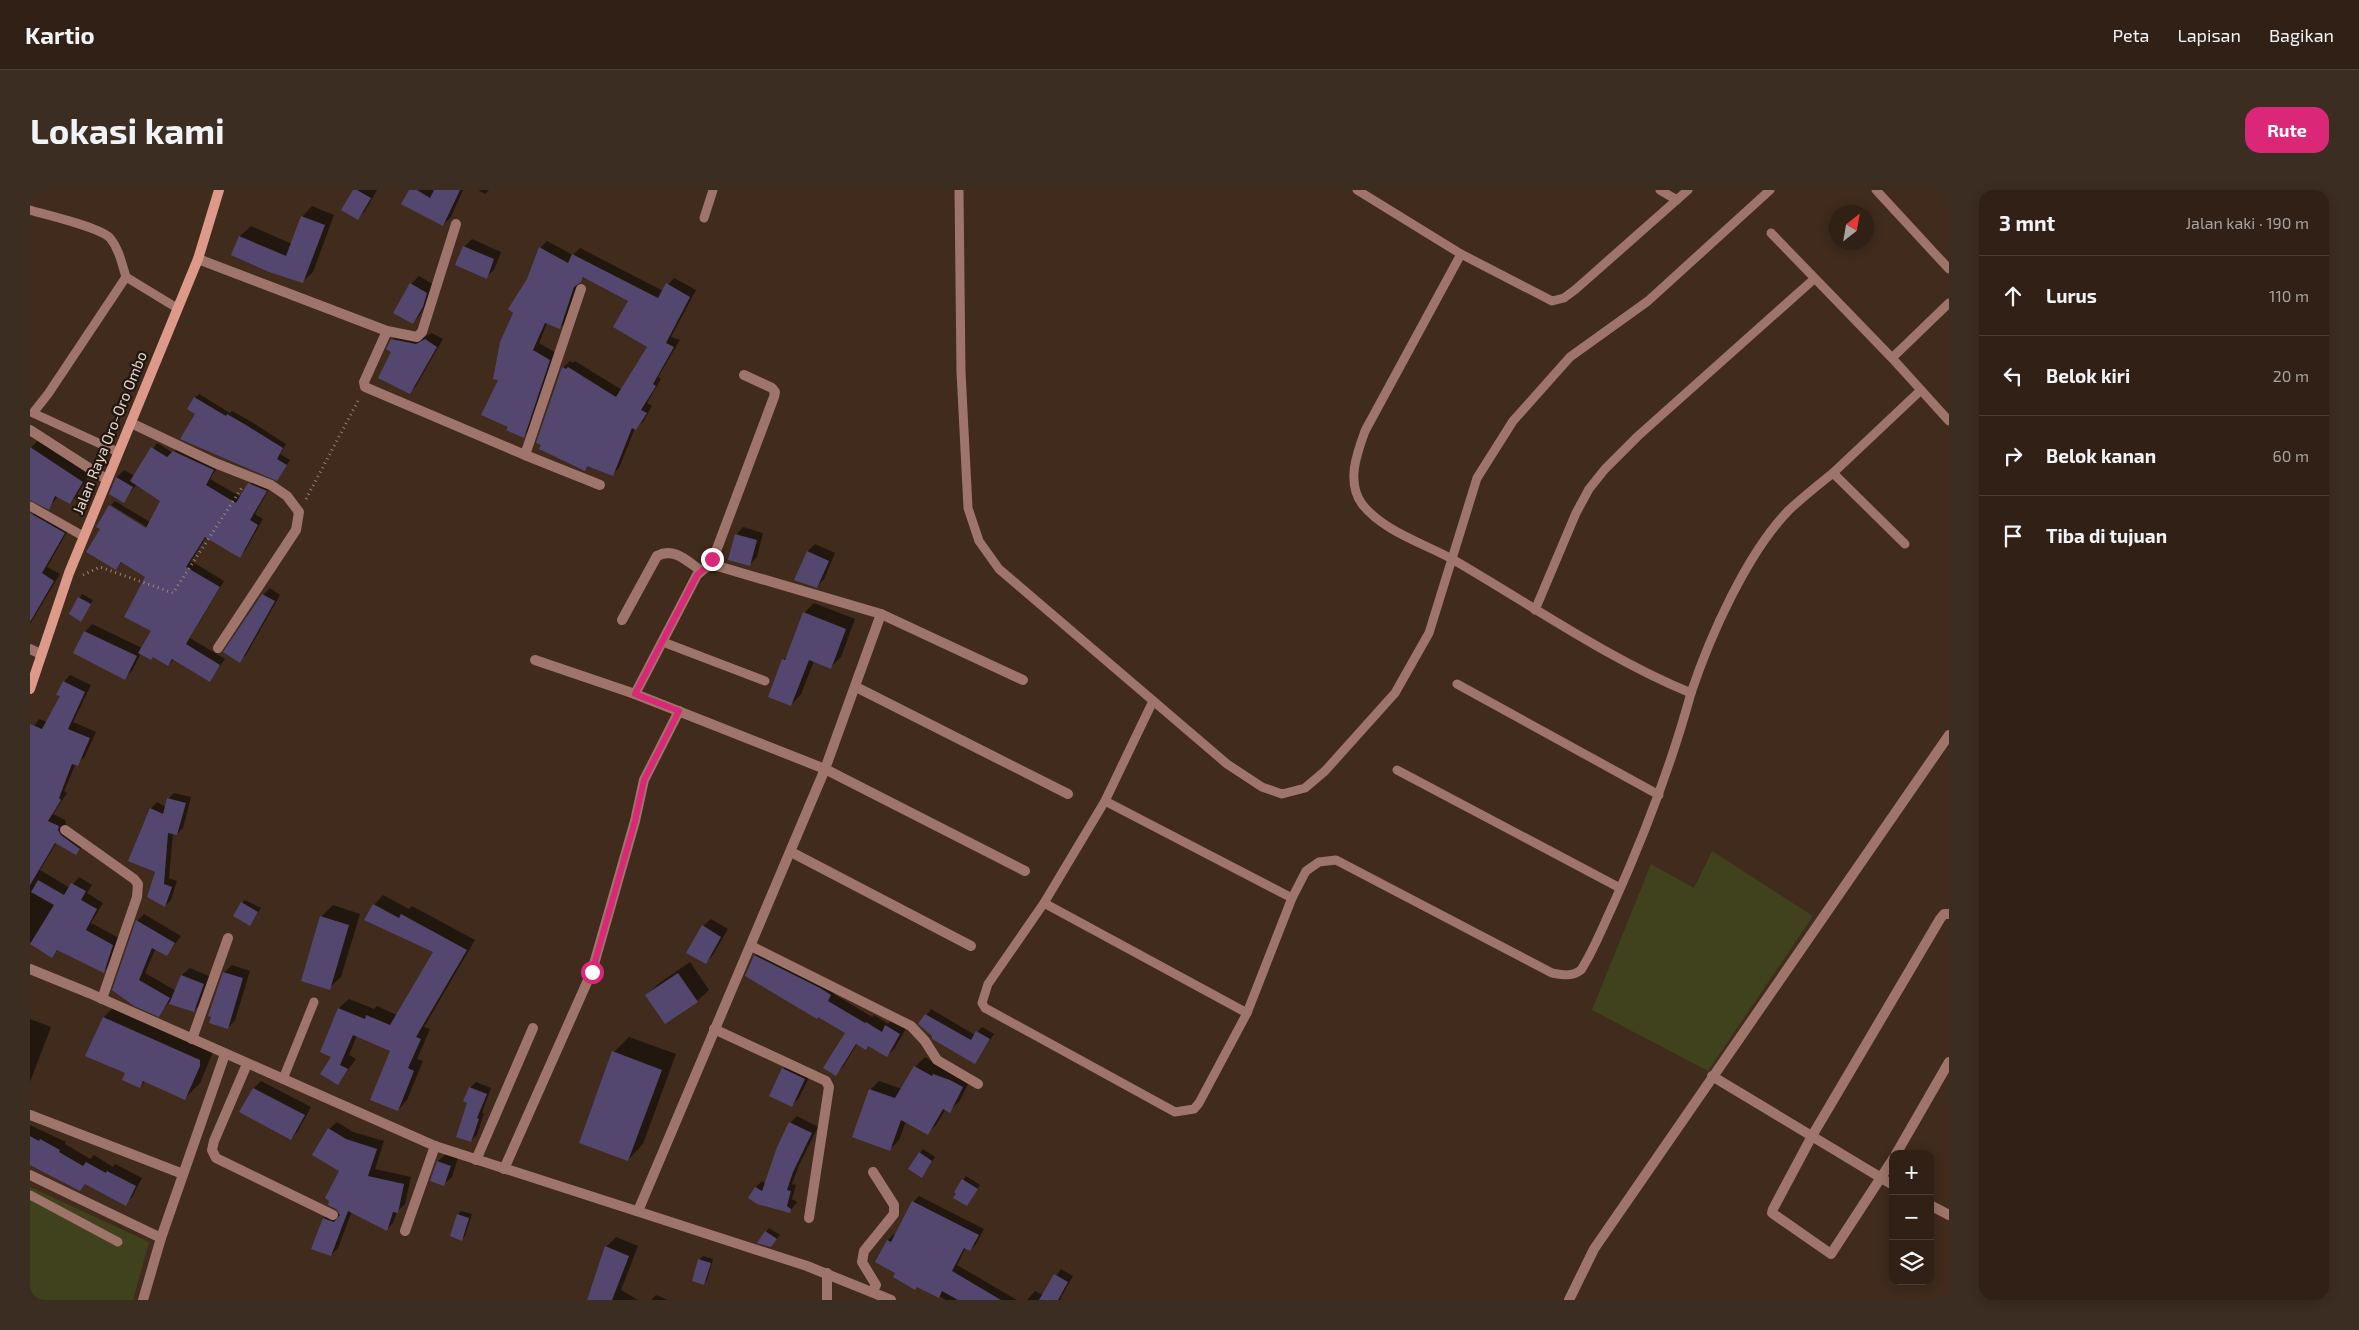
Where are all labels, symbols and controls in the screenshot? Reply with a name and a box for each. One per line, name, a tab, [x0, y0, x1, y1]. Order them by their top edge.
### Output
text: Kartio	[25, 20, 95, 49]
text: Peta	[2112, 24, 2149, 46]
text: Lapisan	[2177, 24, 2241, 46]
text: Bagikan	[2269, 24, 2334, 46]
button: Rute	[2245, 107, 2329, 153]
text: Lokasi kami	[30, 109, 225, 151]
north arrow	[1829, 205, 1874, 250]
text: 3 mnt	[1999, 210, 2055, 235]
text: Jalan kaki · 190 m	[2186, 213, 2309, 232]
icon: ahead	[1999, 282, 2027, 310]
text: Lurus	[2046, 284, 2097, 307]
text: 110 m	[2269, 286, 2309, 305]
street label: Jalan Raya Oro-Oro Ombo	[68, 349, 150, 517]
icon: left	[1999, 362, 2027, 390]
text: Belok kiri	[2046, 364, 2130, 387]
text: 20 m	[2273, 366, 2309, 385]
icon: right	[1999, 442, 2027, 470]
text: Belok kanan	[2046, 444, 2156, 467]
text: 60 m	[2273, 446, 2309, 465]
icon: arrive	[1999, 522, 2027, 550]
text: Tiba di tujuan	[2046, 524, 2167, 547]
route end	[701, 548, 724, 571]
route start	[581, 961, 604, 984]
map controls	[1889, 1150, 1934, 1285]
button: +	[1889, 1150, 1934, 1195]
button: −	[1889, 1195, 1934, 1240]
button: layers	[1889, 1240, 1934, 1285]

